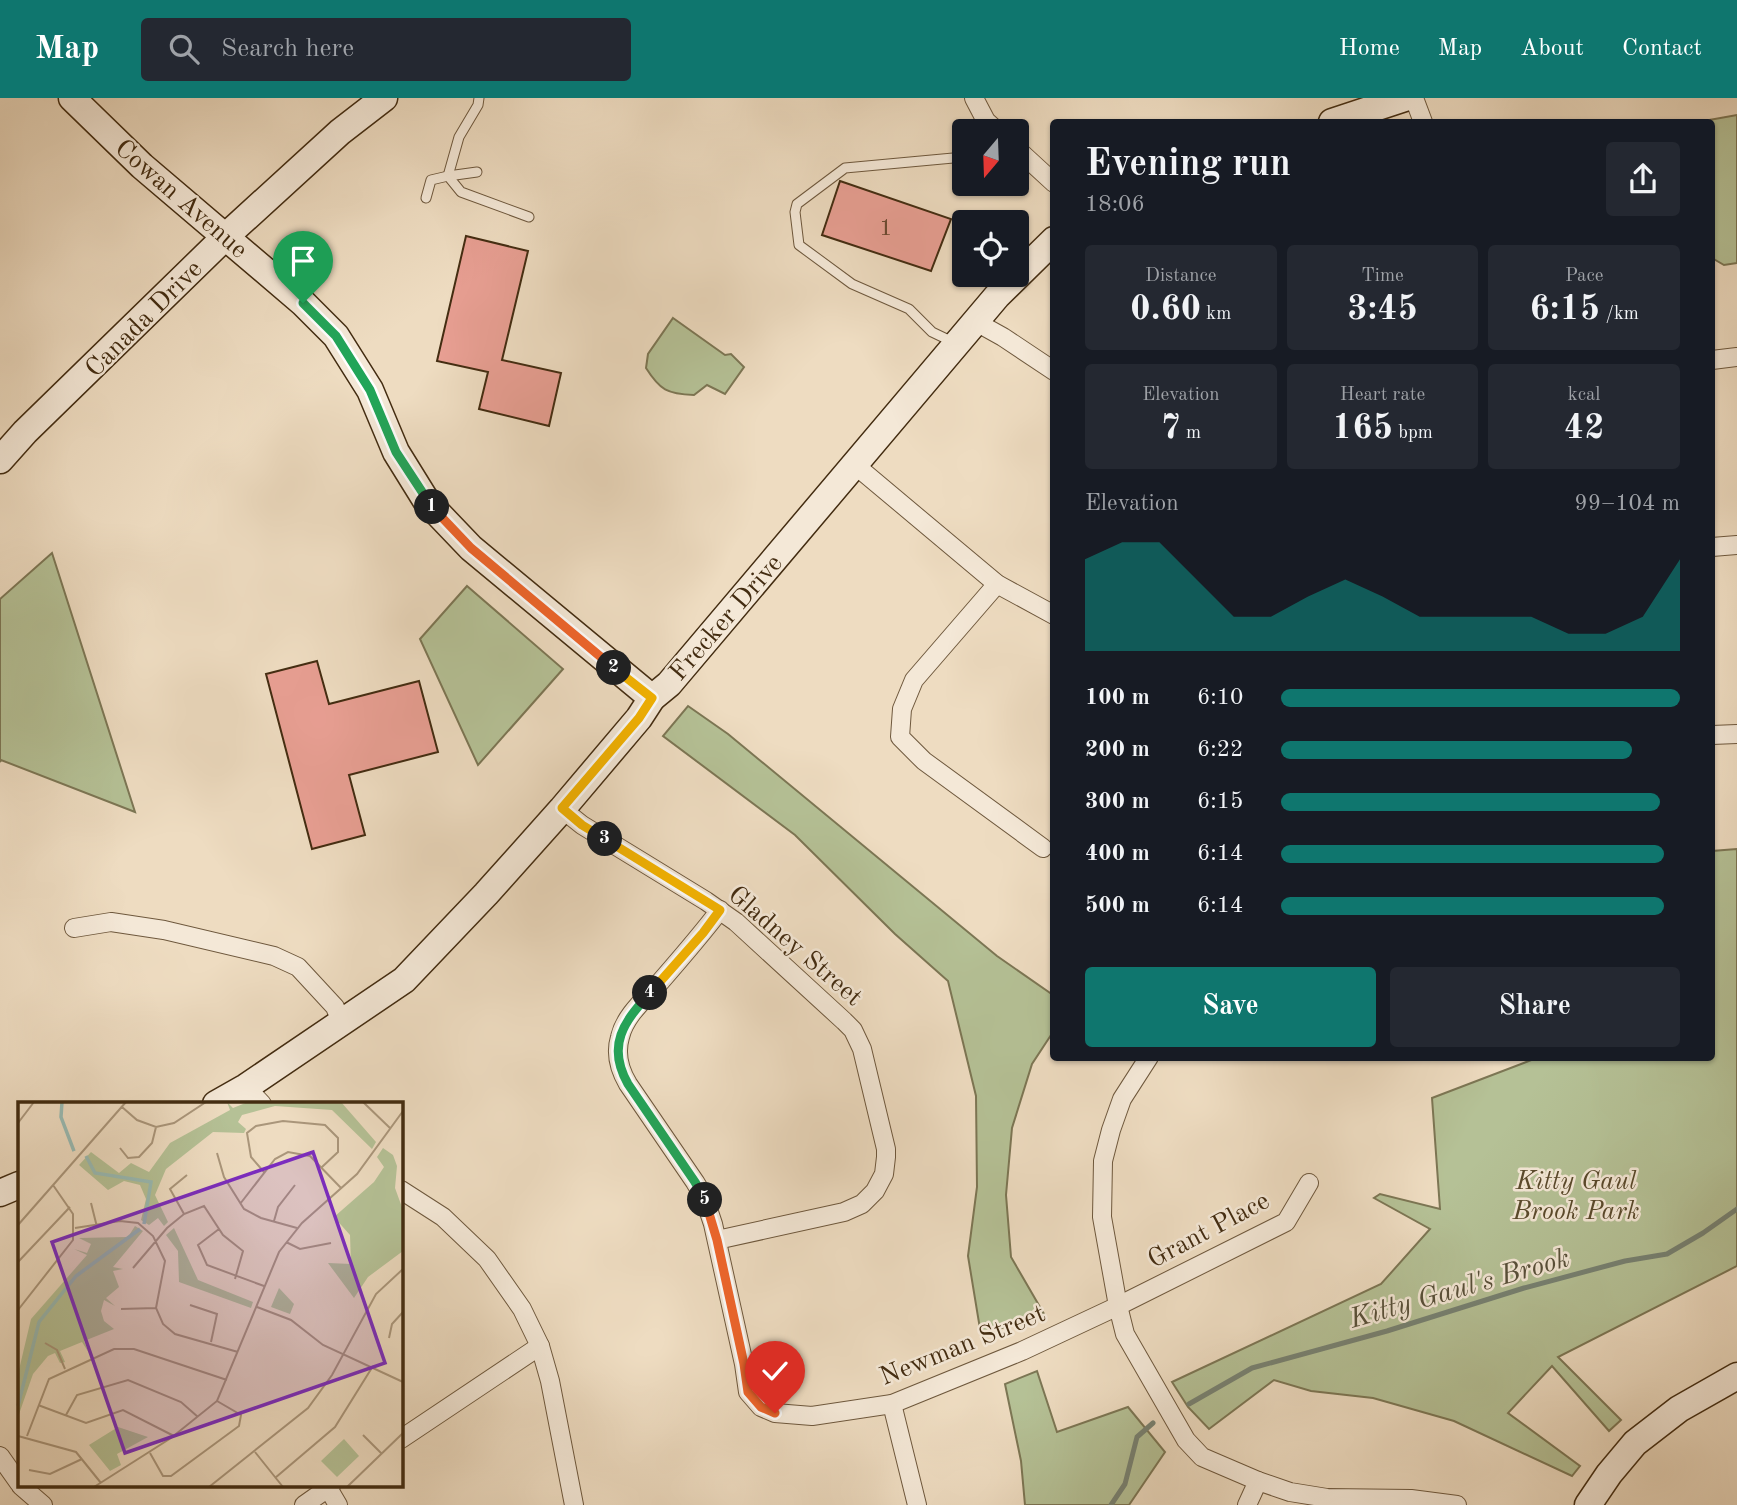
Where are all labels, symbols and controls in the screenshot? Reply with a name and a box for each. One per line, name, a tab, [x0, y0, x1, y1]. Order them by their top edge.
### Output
search box	[141, 18, 631, 81]
icon: search	[165, 30, 203, 68]
text: Map	[35, 33, 99, 66]
text: Search here	[221, 36, 354, 62]
text: Home	[1339, 37, 1400, 61]
text: Map	[1438, 37, 1482, 61]
text: About	[1520, 37, 1584, 61]
text: Contact	[1622, 37, 1702, 61]
north arrow	[952, 119, 1029, 196]
map controls	[952, 119, 1029, 287]
street label: Cowan Avenue	[110, 135, 252, 264]
button: share	[1606, 142, 1680, 216]
text: Evening run	[1085, 146, 1291, 184]
text: 18:06	[1085, 193, 1145, 216]
button: locate	[952, 210, 1029, 287]
house number: 1	[879, 217, 893, 240]
pin	[273, 231, 333, 303]
icon: arrive	[284, 242, 322, 280]
street label: Canada Drive	[81, 256, 208, 383]
text: Distance	[1145, 267, 1217, 286]
text: Time	[1361, 267, 1404, 286]
text: Pace	[1565, 267, 1603, 286]
text: 0.60	[1130, 292, 1201, 327]
text: 3:45	[1347, 292, 1418, 327]
text: 6:15	[1529, 292, 1600, 327]
text: km	[1201, 305, 1231, 324]
text: /km	[1600, 305, 1639, 324]
text: Elevation	[1142, 386, 1219, 405]
text: Heart rate	[1340, 386, 1425, 405]
text: kcal	[1568, 386, 1601, 405]
text: 7	[1160, 411, 1181, 446]
text: 165	[1332, 411, 1393, 446]
text: 42	[1564, 411, 1604, 446]
text: m	[1181, 424, 1201, 443]
text: bpm	[1393, 424, 1433, 443]
pin: 1	[414, 490, 450, 524]
text: Elevation	[1085, 492, 1179, 515]
text: 99–104 m	[1574, 492, 1680, 515]
text: 1	[426, 497, 437, 516]
street label: Frecker Drive	[665, 550, 788, 686]
pin: 2	[596, 650, 632, 686]
text: 2	[608, 658, 619, 677]
text: 100 m	[1085, 686, 1150, 709]
text: 6:10	[1197, 686, 1243, 709]
text: 200 m	[1085, 738, 1150, 761]
text: 6:22	[1197, 738, 1243, 761]
text: 300 m	[1085, 790, 1150, 813]
text: 6:15	[1197, 790, 1243, 813]
pin: 3	[588, 822, 622, 856]
text: 3	[599, 829, 610, 848]
text: 400 m	[1085, 842, 1150, 865]
text: 6:14	[1197, 842, 1243, 865]
street label: Gladney Street	[723, 882, 867, 1011]
text: 500 m	[1085, 894, 1150, 917]
text: 6:14	[1197, 894, 1243, 917]
button: Save	[1085, 967, 1376, 1047]
button: Share	[1390, 967, 1680, 1047]
pin: 4	[632, 976, 668, 1010]
text: 4	[644, 983, 655, 1002]
inset map	[18, 1102, 402, 1488]
park label: Kitty Gaul Brook Park	[1512, 1169, 1639, 1225]
pin: 5	[688, 1182, 722, 1218]
street label: Grant Place	[1144, 1188, 1274, 1274]
text: 5	[699, 1190, 710, 1209]
water label: Kitty Gaul's Brook	[1346, 1245, 1573, 1335]
street label: Newman Street	[876, 1301, 1049, 1391]
pin	[745, 1341, 805, 1413]
icon: check	[756, 1352, 794, 1390]

